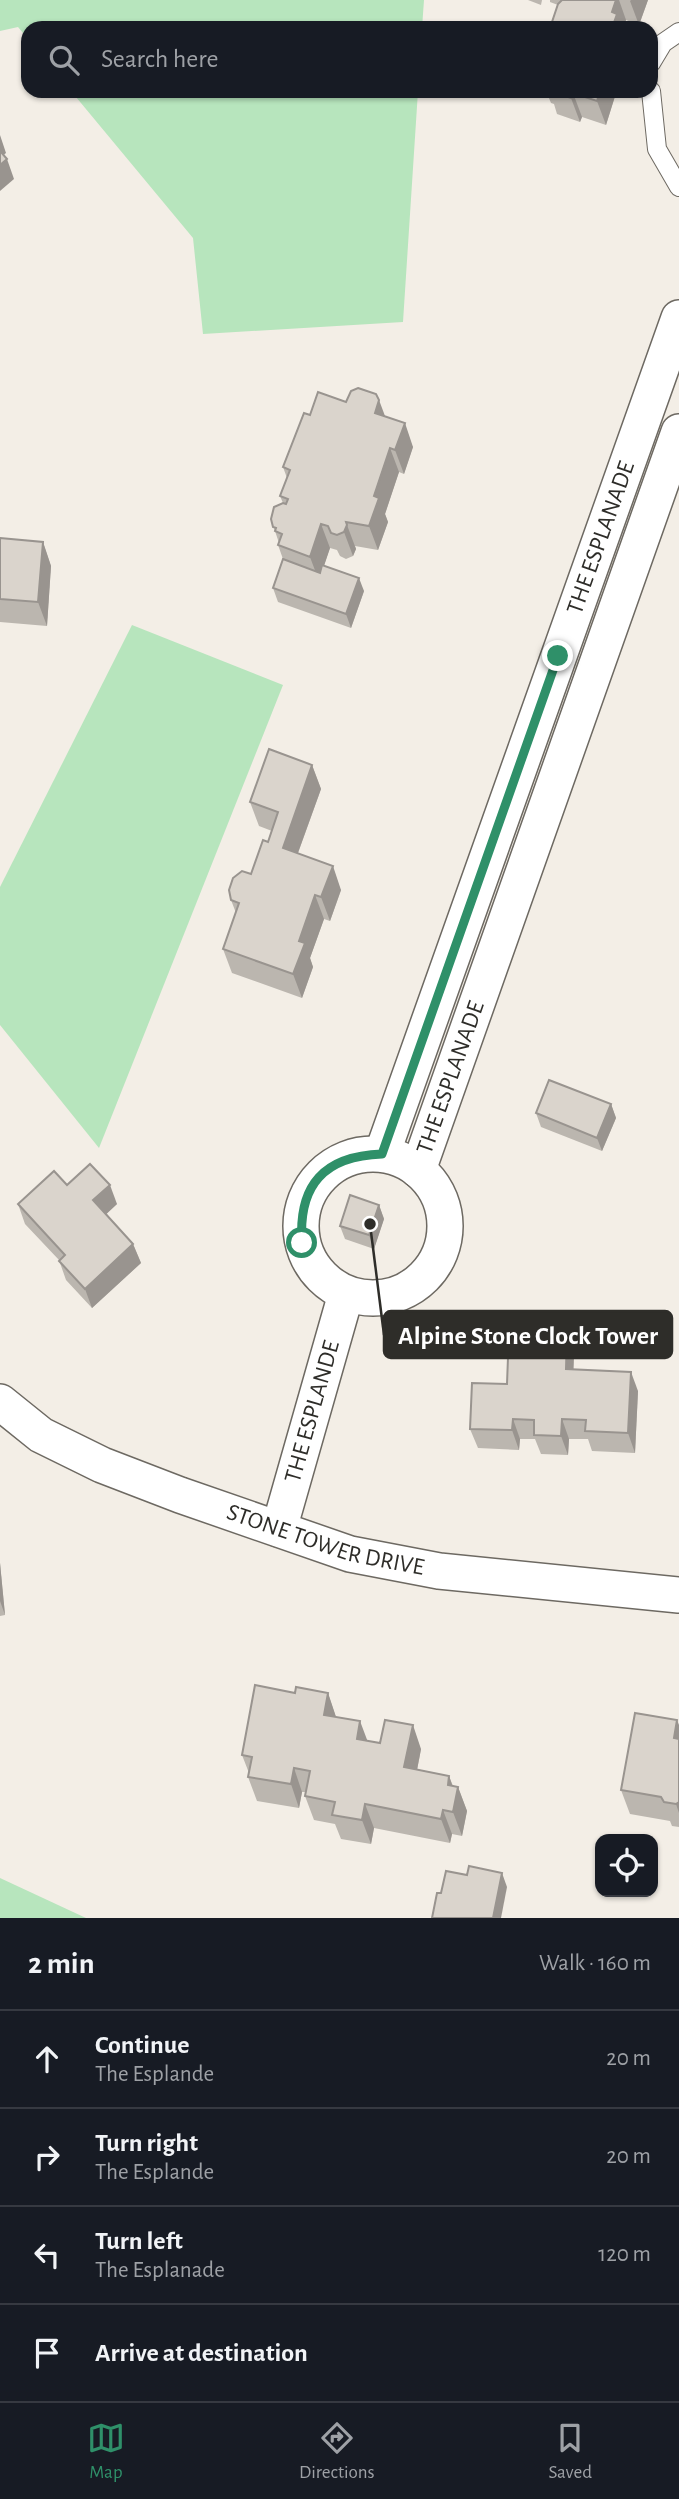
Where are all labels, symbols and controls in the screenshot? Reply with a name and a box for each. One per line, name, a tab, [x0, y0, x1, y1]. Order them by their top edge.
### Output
search box	[21, 21, 658, 98]
icon: search	[45, 41, 83, 79]
text: Search here	[101, 46, 219, 72]
street label: THE ESPLANADE	[563, 458, 639, 617]
route end	[542, 640, 573, 671]
street label: THE ESPLANADE	[413, 998, 489, 1157]
route start	[286, 1227, 317, 1258]
callout: Alpine Stone Clock Tower	[384, 1311, 672, 1358]
text: Alpine Stone Clock Tower	[398, 1323, 658, 1349]
street label: THE ESPLANDE	[281, 1338, 344, 1485]
street label: STONE TOWER DRIVE	[224, 1500, 427, 1580]
map controls	[595, 1834, 658, 1897]
button: locate	[595, 1834, 658, 1897]
text: 2 min	[28, 1949, 95, 1979]
text: Walk · 160 m	[539, 1952, 651, 1975]
text: Continue	[95, 2032, 190, 2058]
icon: ahead	[28, 2040, 66, 2078]
text: 20 m	[606, 2047, 651, 2070]
text: The Esplande	[95, 2063, 214, 2086]
text: Turn right	[95, 2130, 198, 2156]
icon: right	[28, 2138, 66, 2176]
text: 20 m	[606, 2145, 651, 2168]
text: The Esplande	[95, 2161, 214, 2184]
text: Turn left	[95, 2228, 183, 2254]
icon: left	[28, 2236, 66, 2274]
text: 120 m	[598, 2243, 651, 2266]
text: The Esplanade	[95, 2259, 225, 2282]
icon: arrive	[28, 2334, 66, 2372]
text: Arrive at destination	[95, 2340, 308, 2366]
tab: Map	[87, 2419, 125, 2484]
tab: Directions	[299, 2419, 375, 2484]
tab: Saved	[549, 2419, 592, 2484]

